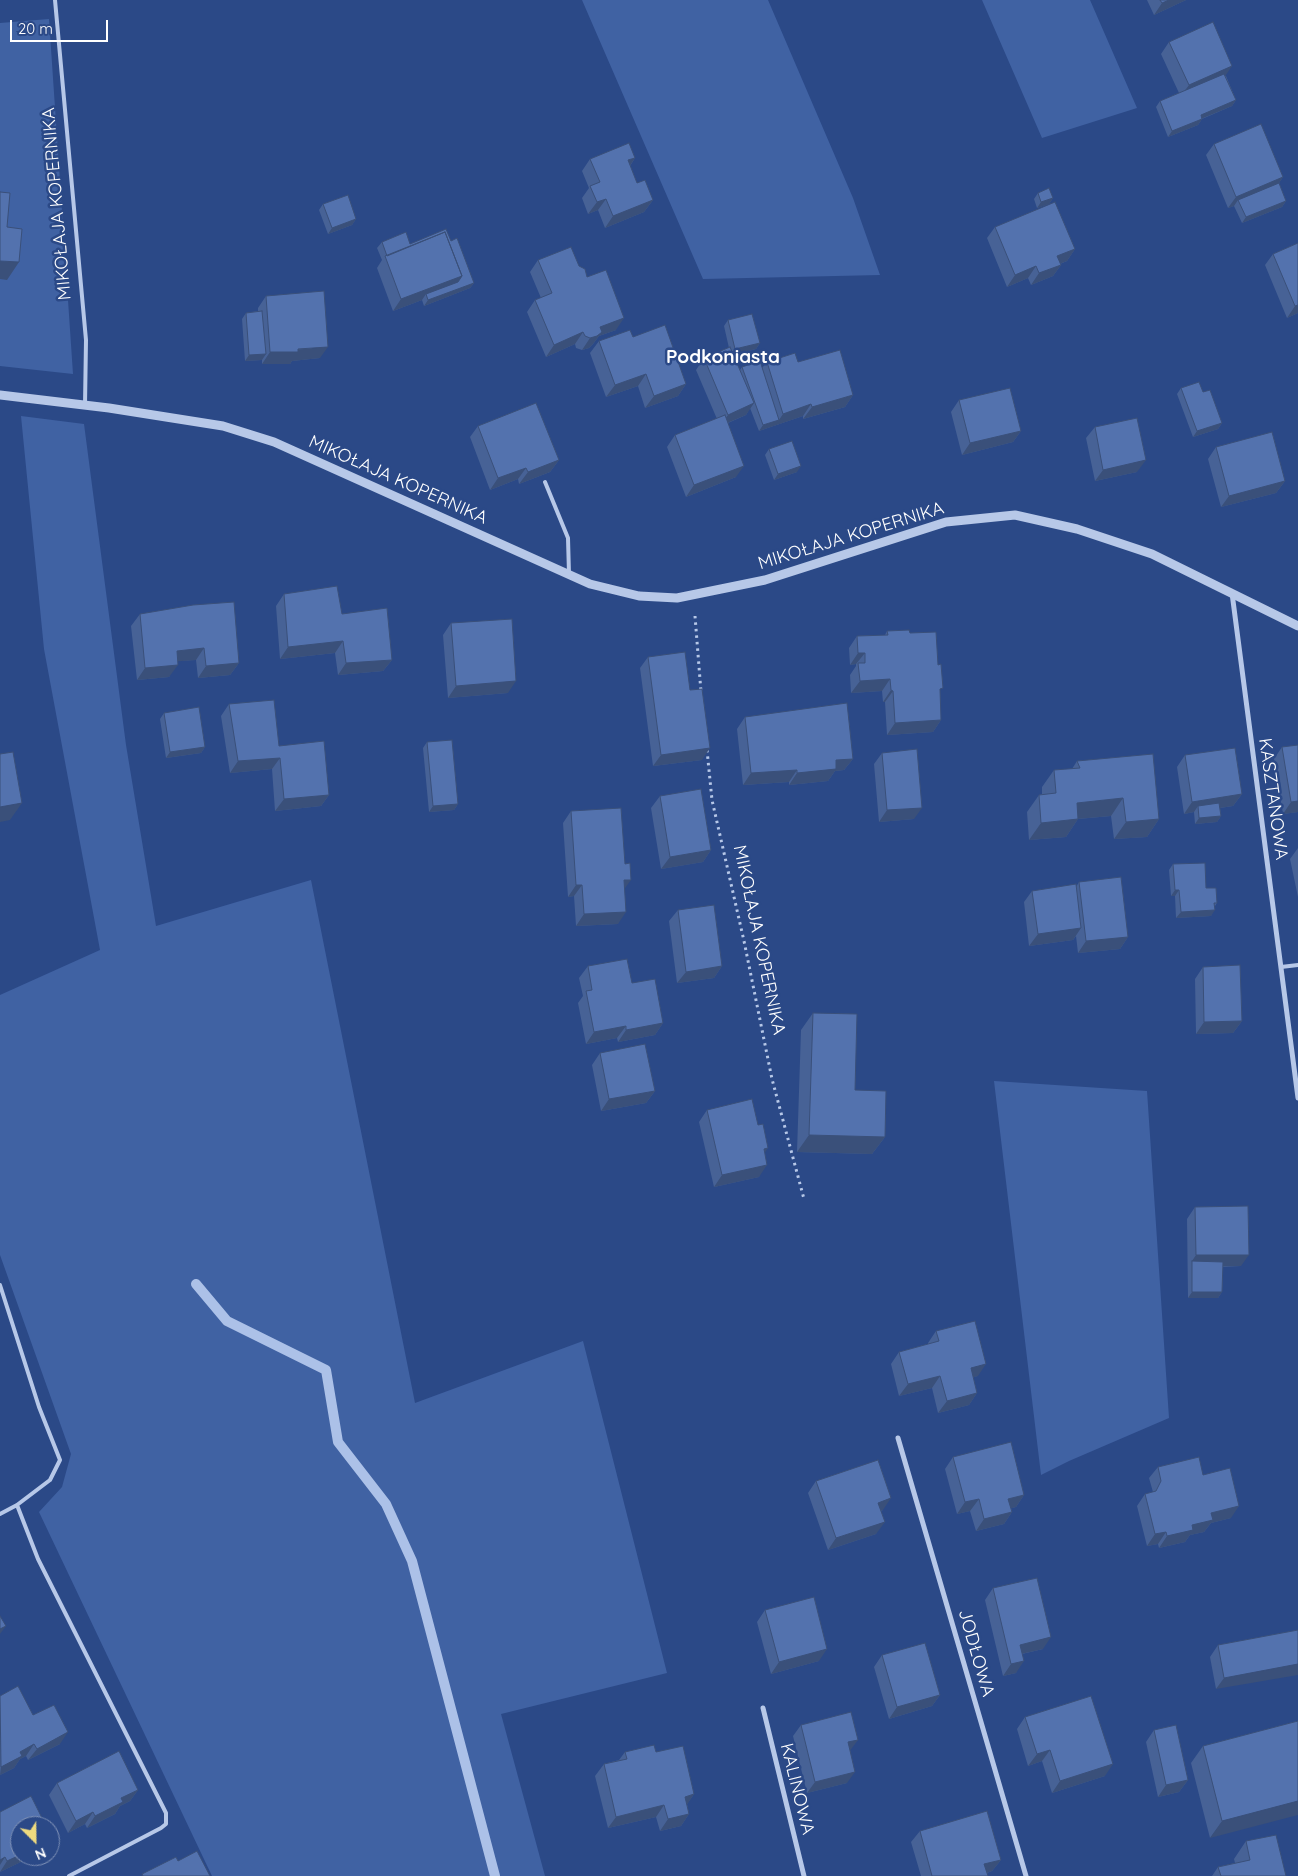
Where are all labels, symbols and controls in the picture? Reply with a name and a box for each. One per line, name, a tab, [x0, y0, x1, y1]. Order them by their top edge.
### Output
scale bar	[12, 10, 110, 42]
text: 20 m	[18, 19, 53, 38]
street label: MIKOŁAJA KOPERNIKA	[38, 107, 76, 301]
district label: Podkoniasta	[666, 346, 780, 368]
street label: MIKOŁAJA KOPERNIKA	[305, 431, 491, 529]
street label: MIKOŁAJA KOPERNIKA	[755, 497, 947, 575]
street label: KASZTANOWA	[1254, 737, 1292, 861]
street label: MIKOŁAJA KOPERNIKA	[728, 843, 790, 1037]
street label: JODŁOWA	[953, 1607, 999, 1699]
street label: KALINOWA	[775, 1741, 819, 1837]
north arrow	[10, 1816, 60, 1866]
text: N	[32, 1844, 49, 1864]

